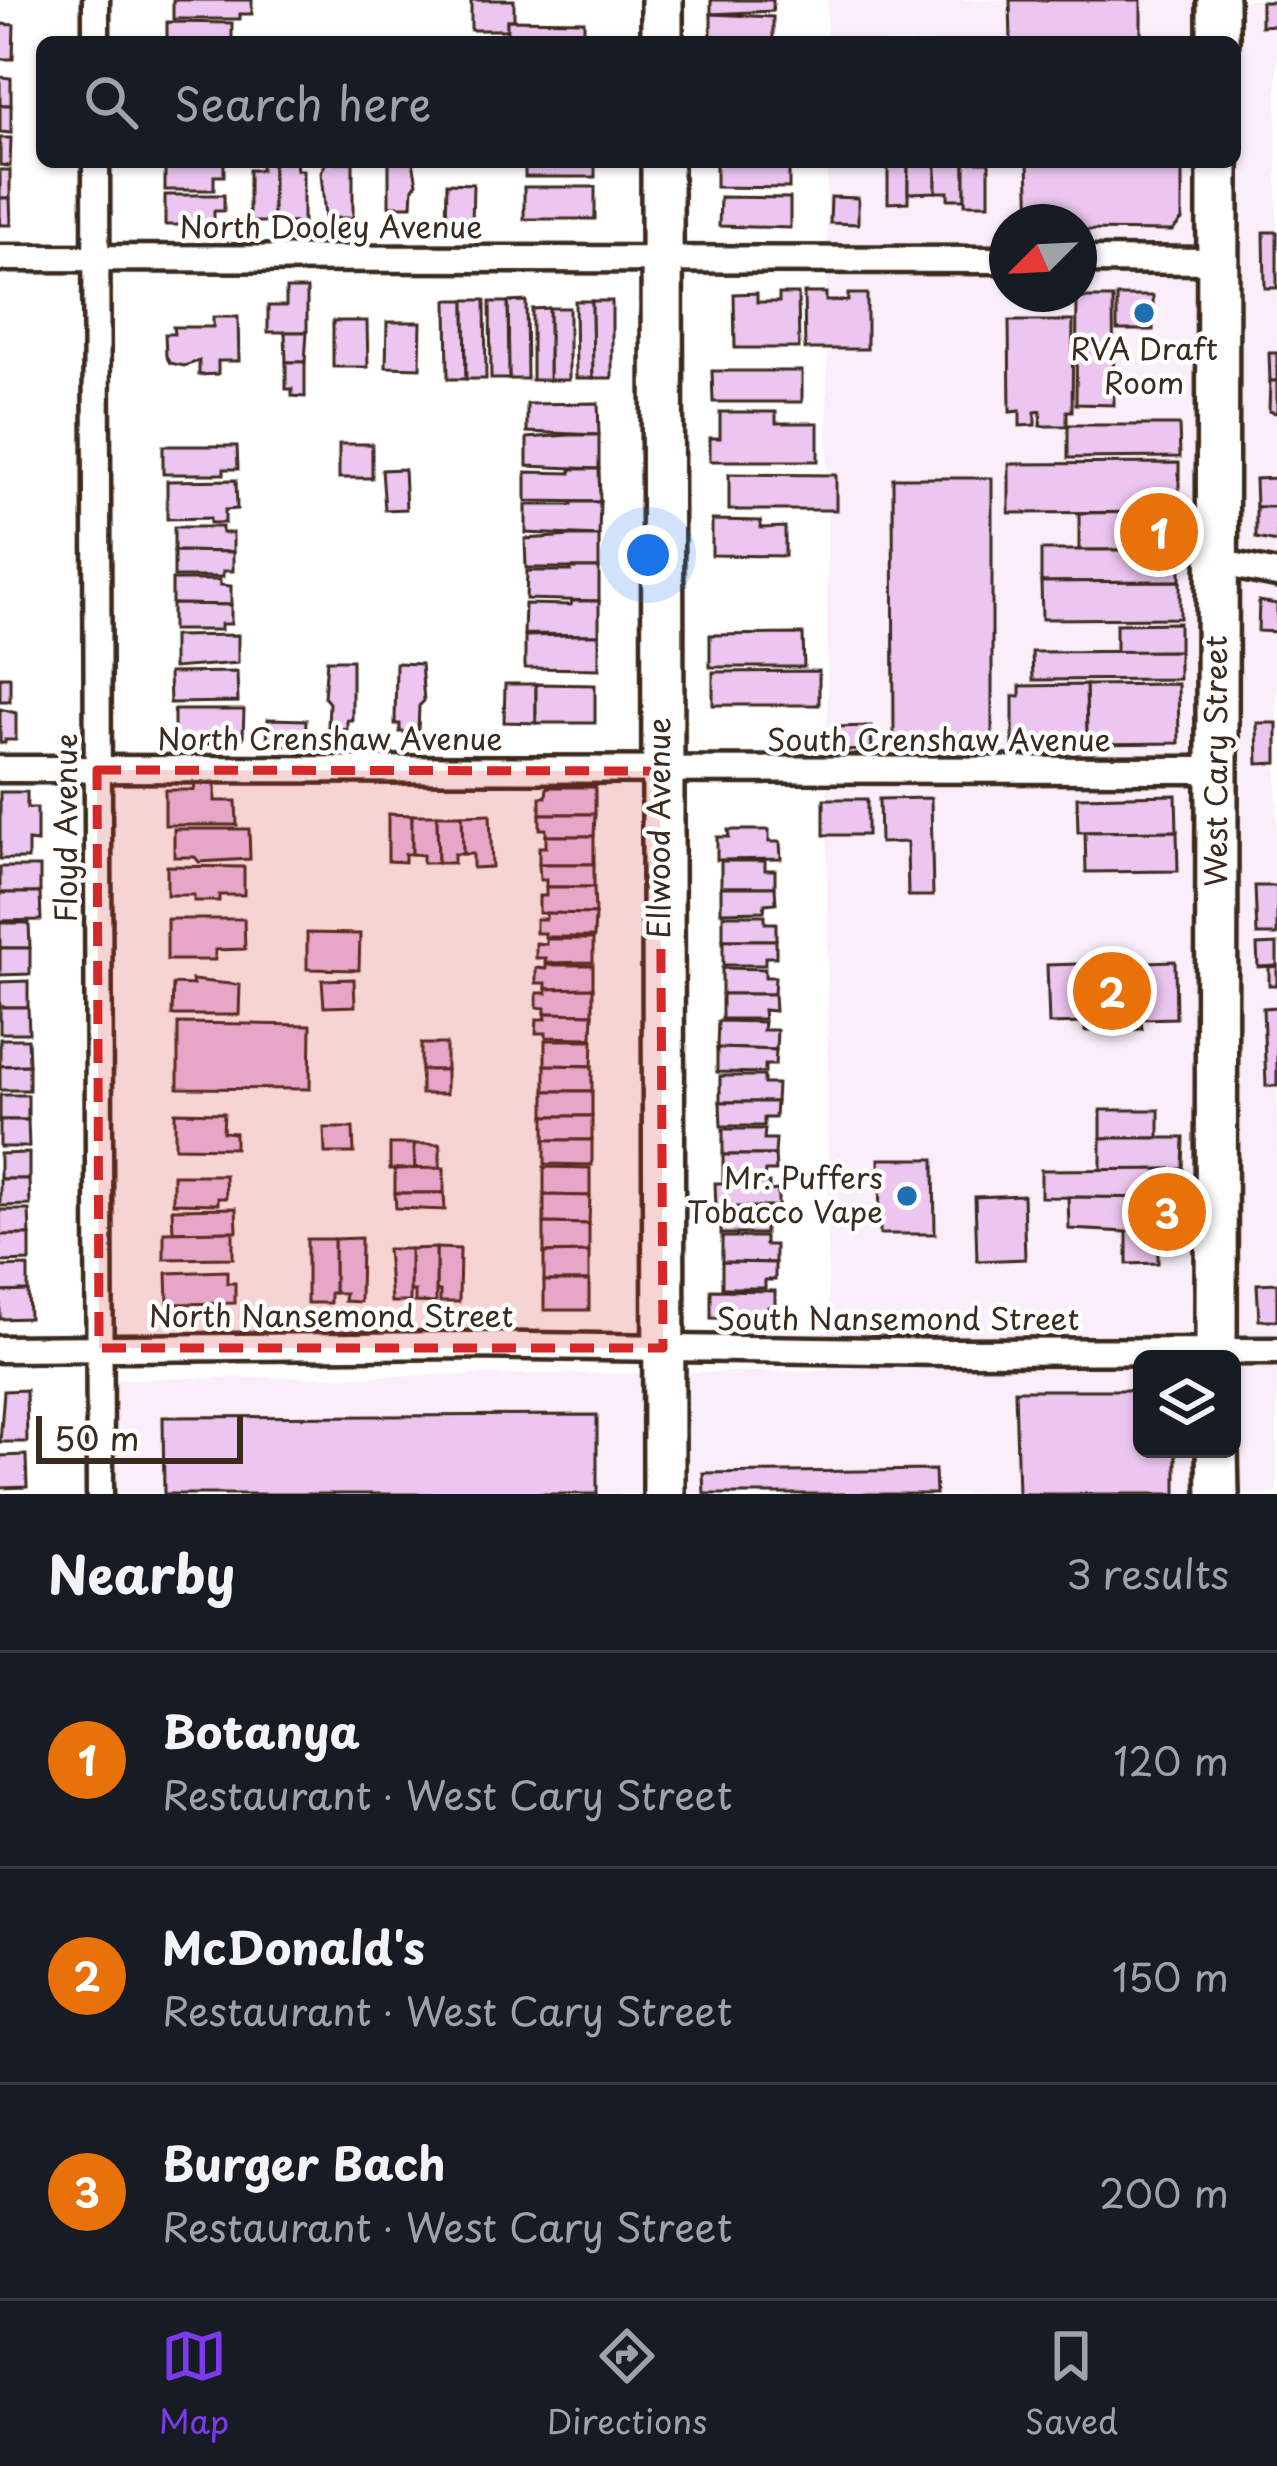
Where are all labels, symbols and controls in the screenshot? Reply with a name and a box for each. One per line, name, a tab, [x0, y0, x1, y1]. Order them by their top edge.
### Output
search box	[36, 36, 1241, 168]
text: Search here	[174, 68, 431, 136]
icon: search	[78, 69, 144, 135]
street label: North Dooley Avenue	[179, 203, 483, 248]
north arrow	[989, 204, 1097, 312]
marker: RVA Draft Room	[1131, 300, 1157, 326]
place label: RVA Draft Room	[1070, 325, 1218, 404]
pin: 1	[1120, 487, 1198, 577]
your location	[618, 525, 678, 585]
street label: West Cary Street	[1192, 635, 1237, 887]
street label: North Crenshaw Avenue	[157, 715, 503, 760]
street label: South Crenshaw Avenue	[767, 716, 1111, 761]
street label: Ellwood Avenue	[635, 717, 680, 939]
street label: Floyd Avenue	[42, 733, 87, 923]
pin: 2	[1073, 946, 1151, 1036]
place label: Mr. Puffers Tobacco Vape	[687, 1154, 883, 1233]
pin: 3	[1128, 1167, 1206, 1257]
marker: Mr. Puffers Tobacco Vape	[894, 1183, 920, 1209]
street label: North Nansemond Street	[149, 1292, 513, 1337]
street label: South Nansemond Street	[717, 1295, 1079, 1340]
map controls	[1133, 1350, 1241, 1458]
button: layers	[1133, 1350, 1241, 1458]
scale bar	[36, 1410, 243, 1463]
text: 50 m	[54, 1412, 140, 1462]
text: Nearby	[48, 1534, 235, 1611]
text: 3 results	[1066, 1543, 1229, 1602]
text: Botanya	[162, 1696, 360, 1764]
text: 1	[78, 1730, 96, 1789]
text: 120 m	[1113, 1730, 1229, 1789]
text: Restaurant · West Cary Street	[162, 1764, 732, 1823]
text: McDonald's	[162, 1912, 425, 1980]
text: 2	[73, 1946, 101, 2005]
text: 150 m	[1112, 1946, 1229, 2005]
text: Restaurant · West Cary Street	[162, 1980, 732, 2039]
text: Burger Bach	[162, 2128, 446, 2196]
text: 3	[74, 2162, 100, 2221]
text: 200 m	[1099, 2162, 1229, 2221]
text: Restaurant · West Cary Street	[162, 2196, 732, 2255]
tab: Map	[159, 2323, 229, 2445]
tab: Directions	[547, 2323, 707, 2445]
tab: Saved	[1025, 2323, 1118, 2445]

